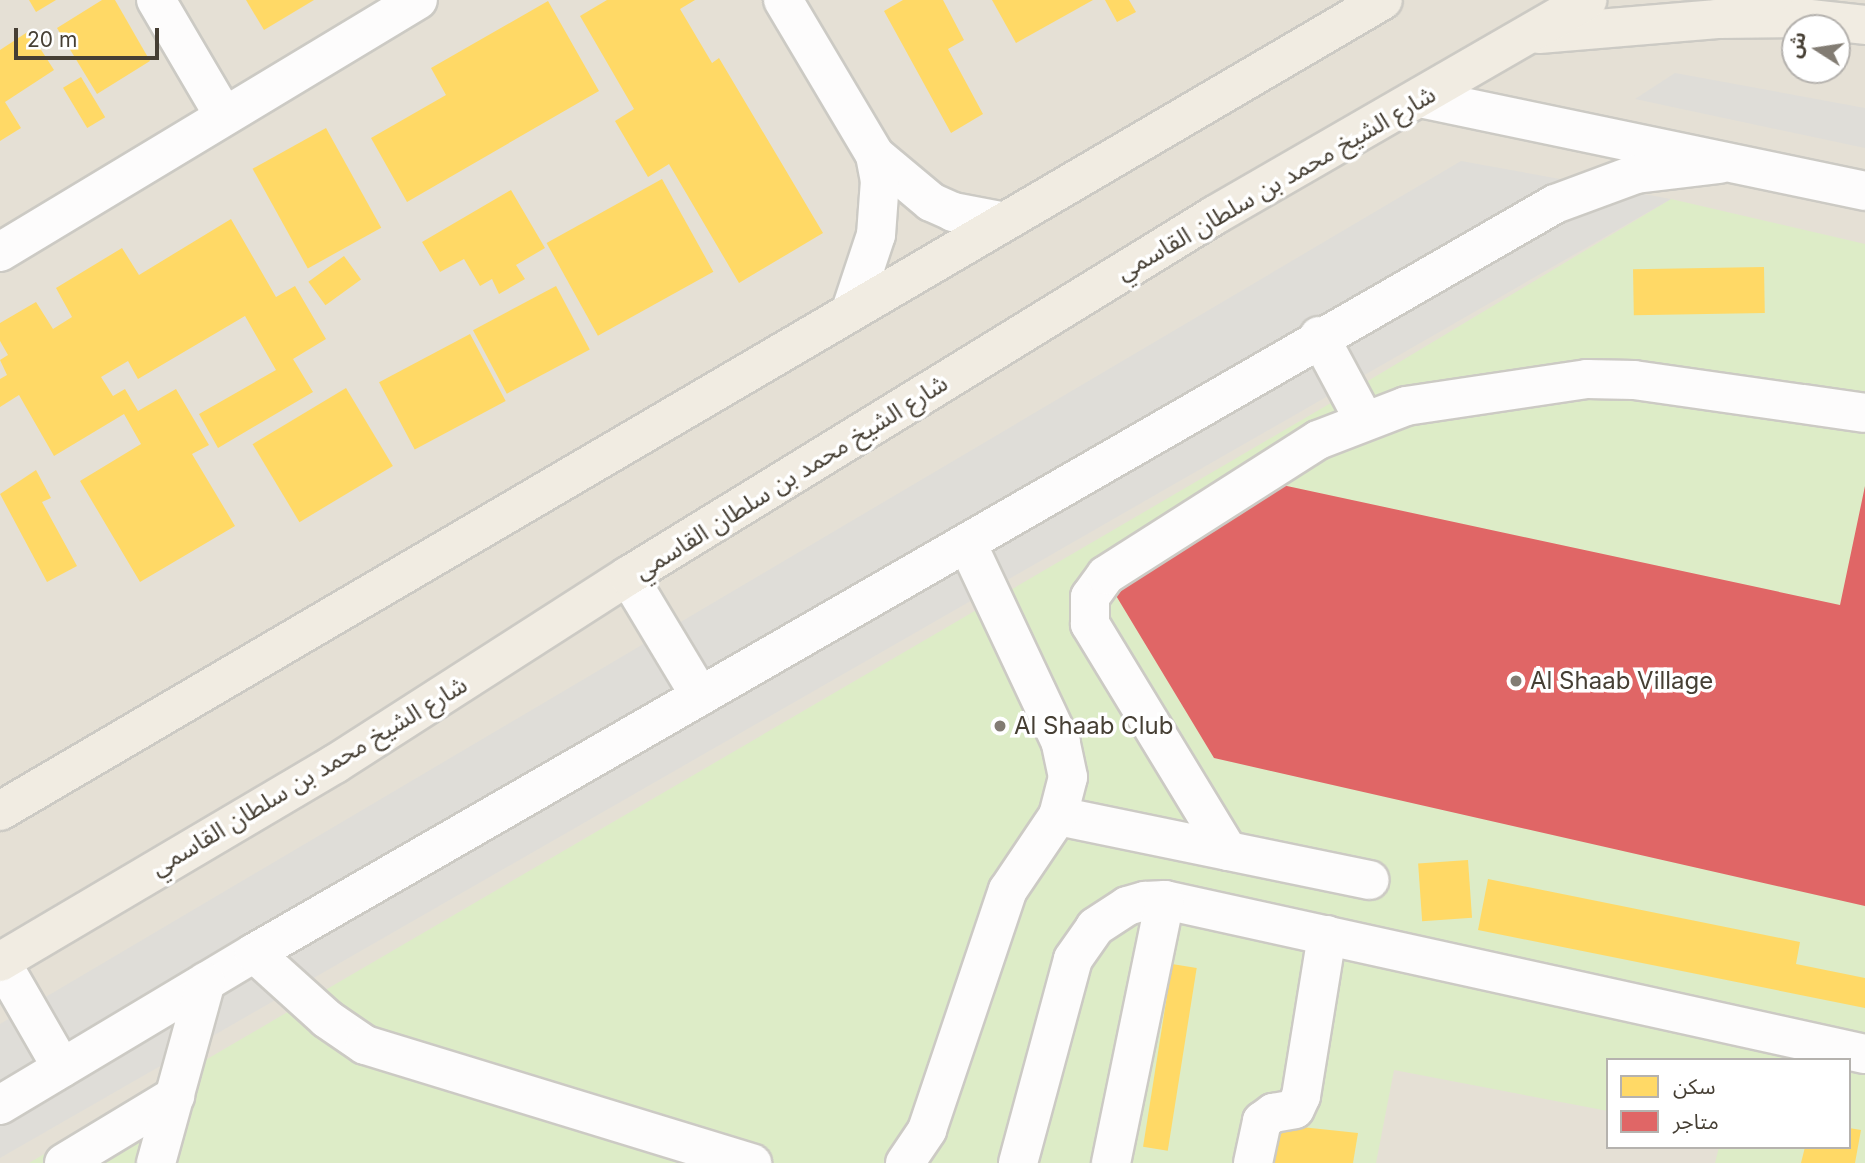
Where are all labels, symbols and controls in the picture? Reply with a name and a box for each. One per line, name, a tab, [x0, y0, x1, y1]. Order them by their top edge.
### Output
scale bar	[18, 14, 163, 58]
north arrow	[1781, 14, 1851, 84]
text: 20 m	[27, 27, 77, 52]
text: ش	[1783, 30, 1811, 60]
street label: شارع الشيخ محمد بن سلطان القاسمي	[1111, 80, 1441, 286]
street label: شارع الشيخ محمد بن سلطان القاسمي	[629, 368, 953, 586]
place label: Al Shaab Village	[1530, 667, 1713, 695]
street label: شارع الشيخ محمد بن سلطان القاسمي	[146, 670, 472, 882]
marker: Al Shaab Village	[1508, 673, 1524, 689]
place label: Al Shaab Club	[1014, 712, 1173, 740]
marker: Al Shaab Club	[992, 718, 1008, 734]
legend	[1606, 1058, 1851, 1149]
text: سكن	[1673, 1074, 1715, 1099]
text: متاجر	[1673, 1109, 1719, 1134]

